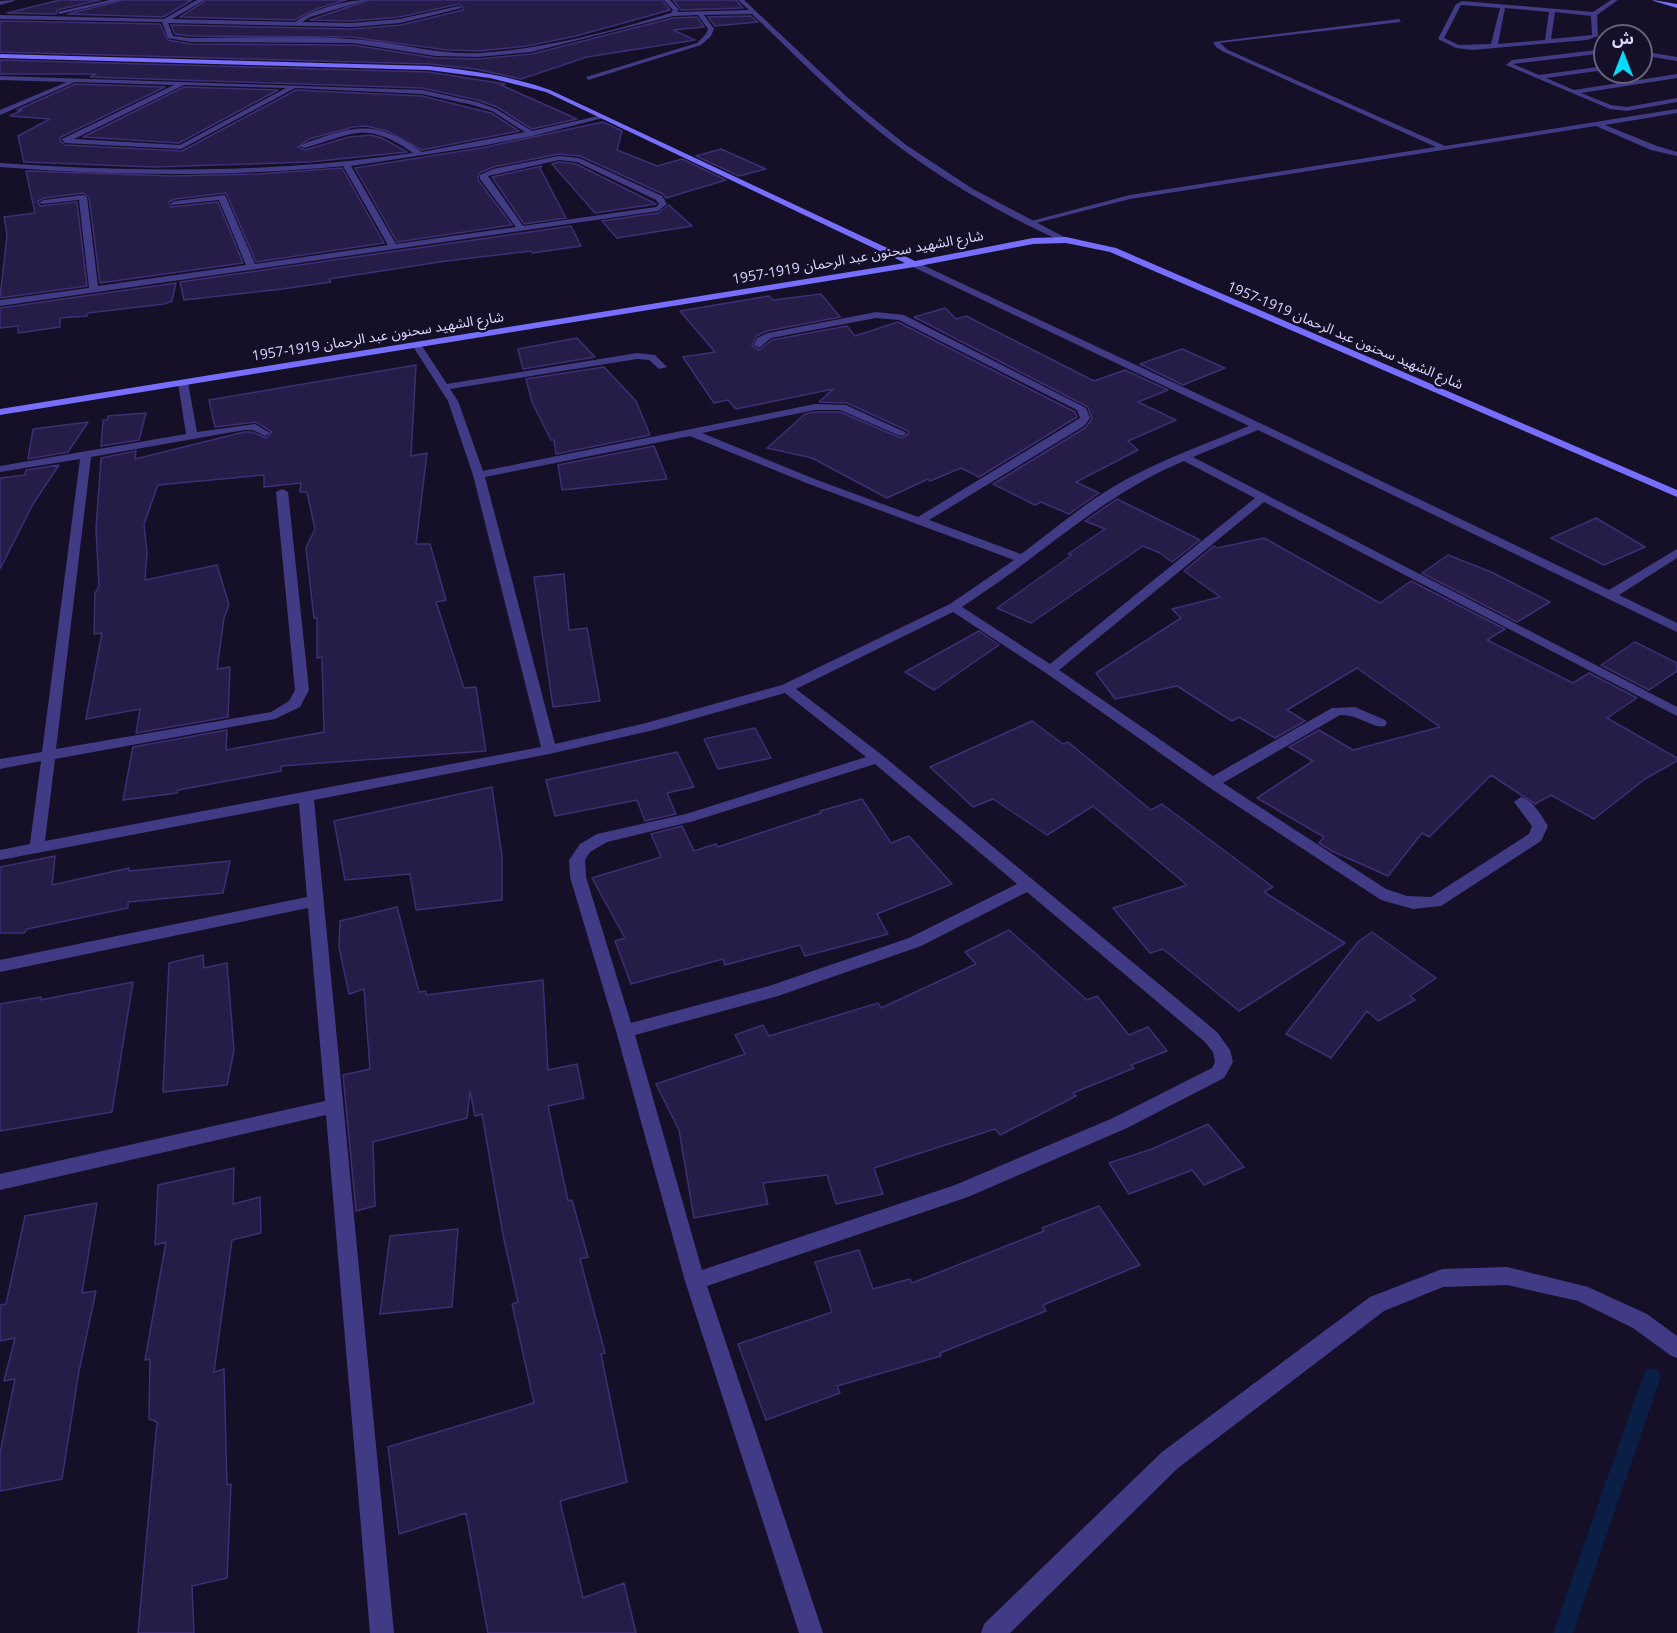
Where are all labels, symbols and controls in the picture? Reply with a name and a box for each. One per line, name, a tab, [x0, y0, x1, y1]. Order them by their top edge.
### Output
north arrow	[1593, 24, 1653, 84]
text: ش	[1612, 27, 1634, 49]
street label: شارع الشهيد سحنون عبد الرحمان 1919-1957	[731, 228, 985, 288]
street label: شارع الشهيد سحنون عبد الرحمان 1919-1957	[1224, 278, 1466, 394]
street label: شارع الشهيد سحنون عبد الرحمان 1919-1957	[251, 309, 505, 365]

